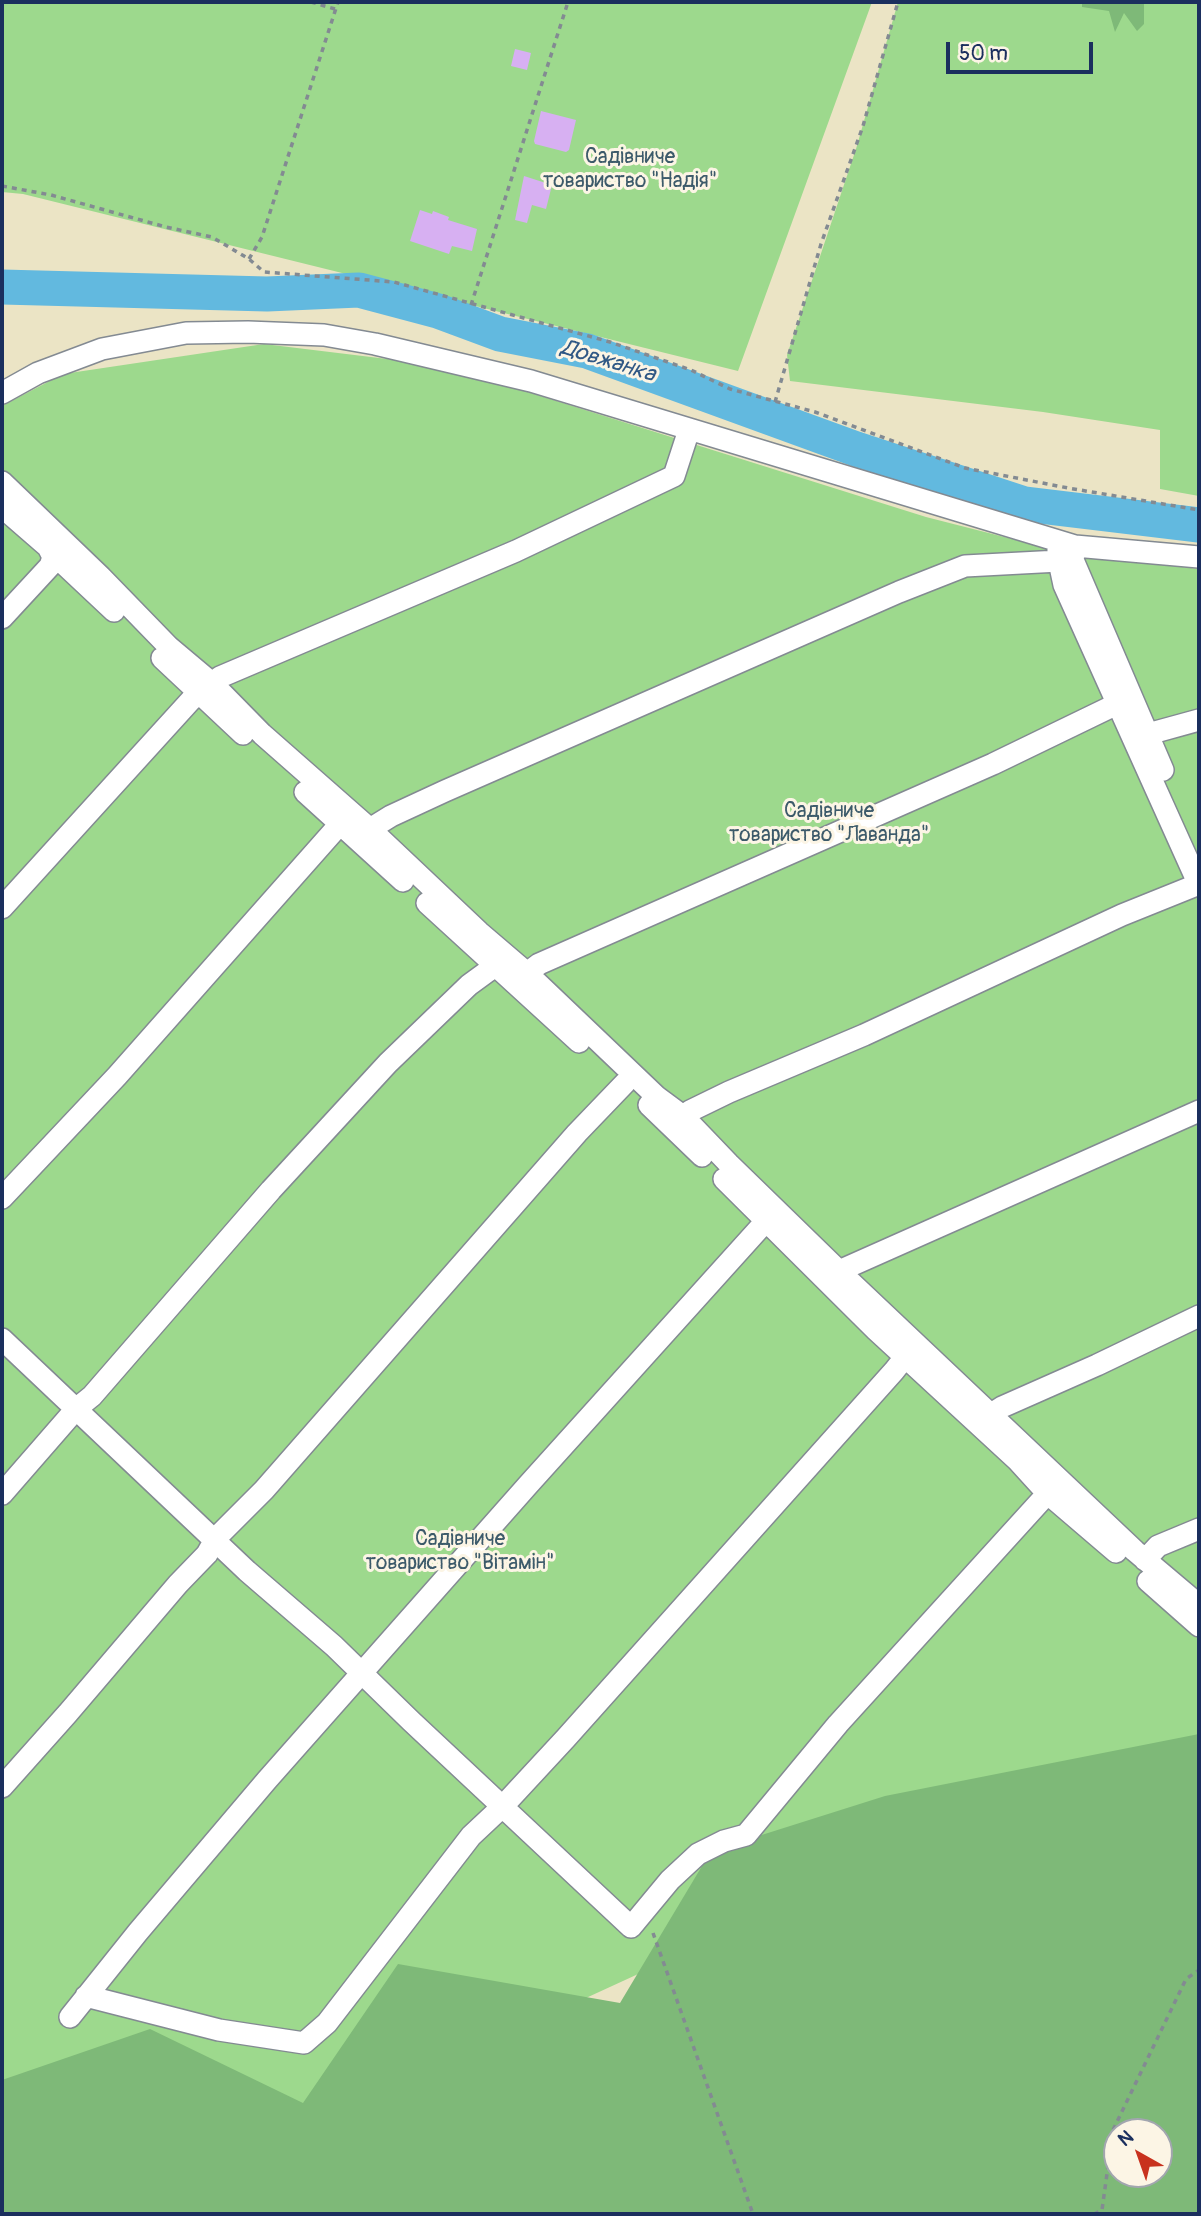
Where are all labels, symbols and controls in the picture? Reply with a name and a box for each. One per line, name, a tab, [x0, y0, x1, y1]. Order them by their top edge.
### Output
scale bar	[949, 28, 1096, 72]
text: 50 m	[959, 40, 1008, 67]
park label: Садівниче товариство "Надія"	[543, 145, 717, 195]
water label: Довжанка	[558, 335, 658, 389]
park label: Садівниче товариство "Лаванда"	[729, 799, 929, 849]
park label: Садівниче товариство "Вітамін"	[365, 1527, 555, 1577]
north arrow	[1103, 2118, 1173, 2188]
text: N	[1113, 2125, 1138, 2152]

